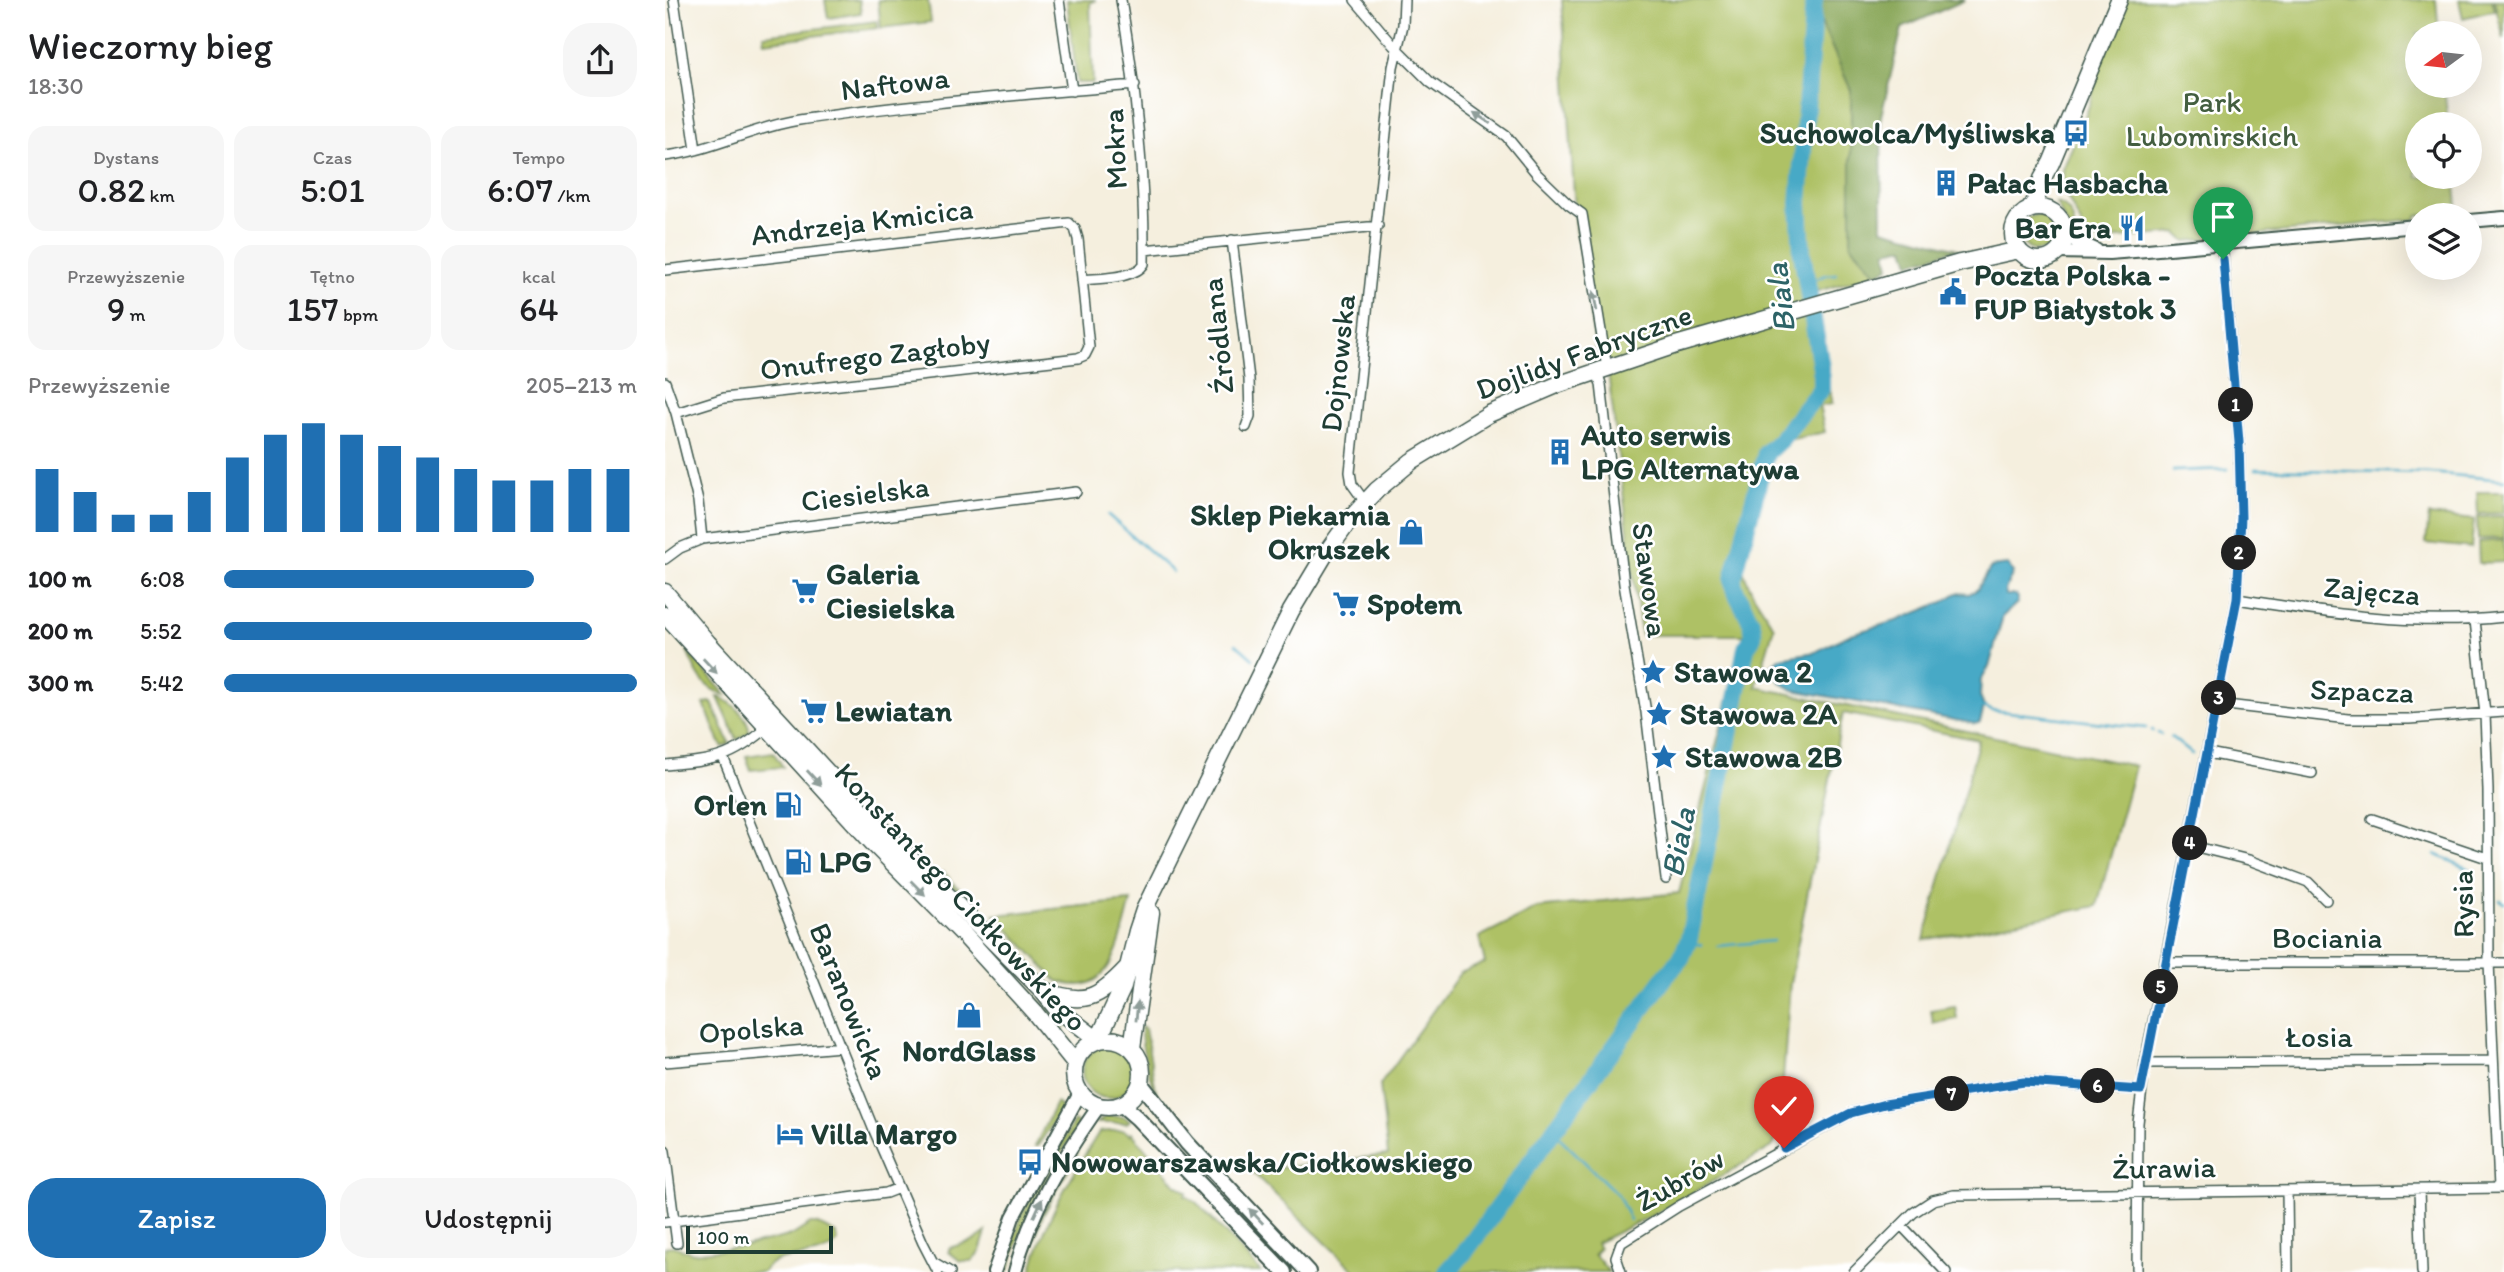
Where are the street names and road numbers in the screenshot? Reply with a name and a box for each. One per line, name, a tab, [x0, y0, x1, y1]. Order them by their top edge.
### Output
street label: Naftowa	[839, 58, 952, 109]
street label: Mokra	[1094, 108, 1135, 190]
street label: Andrzeja Kmicica	[749, 189, 975, 253]
street label: Źródlana	[1193, 276, 1242, 396]
street label: Dojnowska	[1312, 292, 1363, 434]
street label: Dojlidy Fabryczne	[1471, 295, 1697, 408]
street label: Onufrego Zagłoby	[758, 323, 992, 388]
street label: Ciesielska	[799, 467, 931, 520]
street label: Stawowa	[1624, 520, 1677, 640]
street label: Zajęcza	[2322, 568, 2422, 613]
street label: Szpacza	[2309, 670, 2415, 711]
street label: Konstantego Ciołkowskiego	[827, 754, 1096, 1039]
street label: Rysia	[2443, 870, 2482, 938]
street label: Baranowicka	[801, 917, 898, 1085]
street label: Bociania	[2272, 919, 2382, 956]
street label: Opolska	[697, 1005, 805, 1052]
street label: Łosia	[2285, 1018, 2353, 1055]
street label: Żubrów	[1629, 1139, 1731, 1220]
street label: Żurawia	[2112, 1148, 2217, 1187]

